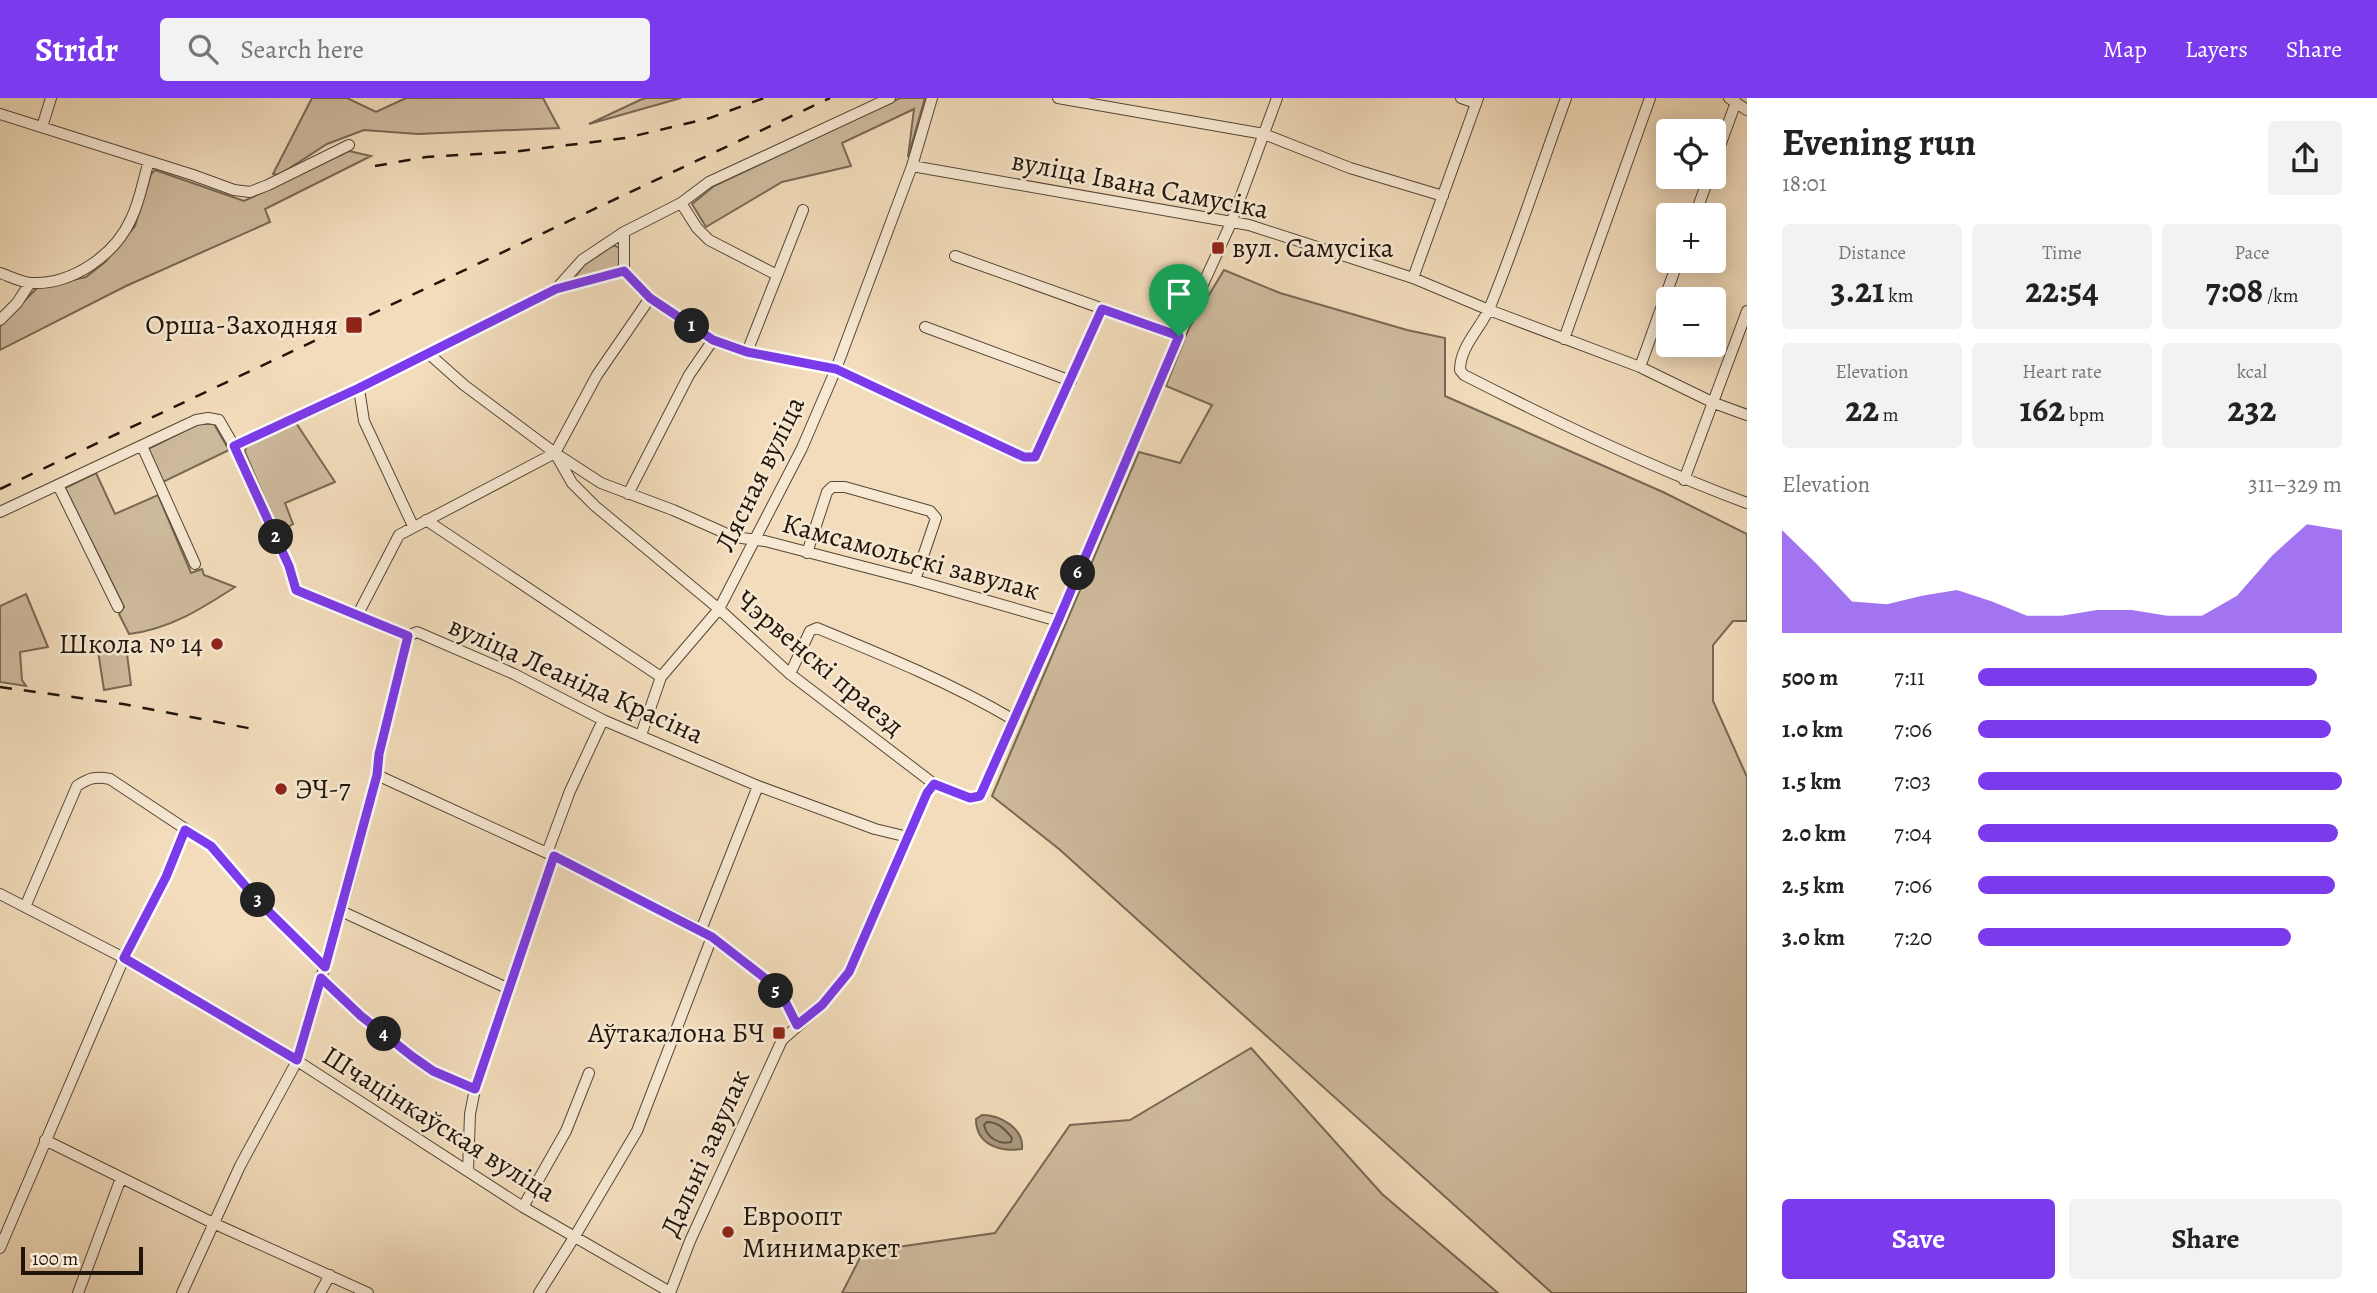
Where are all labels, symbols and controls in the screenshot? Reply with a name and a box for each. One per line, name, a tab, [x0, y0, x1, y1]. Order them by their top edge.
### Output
search box	[160, 18, 650, 81]
text: Stridr	[35, 27, 118, 72]
icon: search	[184, 30, 222, 68]
text: Search here	[240, 32, 364, 67]
text: Map	[2103, 33, 2147, 65]
text: Layers	[2185, 33, 2248, 65]
text: Share	[2286, 33, 2342, 65]
text: Evening run	[1782, 116, 1976, 168]
map controls	[1656, 119, 1726, 357]
button: locate	[1656, 119, 1726, 189]
button: share	[2268, 121, 2342, 195]
street label: вуліца Івана Самусіка	[1008, 141, 1272, 229]
text: 18:01	[1782, 168, 1827, 199]
button: +	[1656, 203, 1726, 273]
place label: вул. Самусіка	[1232, 229, 1394, 267]
marker: вул. Самусіка	[1210, 240, 1226, 256]
text: Distance	[1838, 240, 1906, 266]
text: Time	[2042, 240, 2082, 266]
text: Pace	[2234, 240, 2270, 266]
pin	[1149, 264, 1209, 336]
text: 3.21	[1830, 266, 1885, 314]
text: 22:54	[2025, 266, 2099, 314]
text: 7:08	[2206, 266, 2263, 314]
icon: arrive	[1160, 275, 1198, 313]
text: km	[1885, 283, 1914, 309]
text: /km	[2263, 283, 2298, 309]
button: −	[1656, 287, 1726, 357]
place label: Орша-Заходняя	[145, 306, 338, 344]
pin: 1	[674, 308, 710, 344]
text: 1	[688, 312, 695, 338]
marker: Орша-Заходняя	[344, 315, 364, 335]
text: Elevation	[1836, 359, 1908, 385]
text: Heart rate	[2022, 359, 2102, 385]
text: kcal	[2237, 359, 2267, 385]
text: 22	[1845, 385, 1879, 433]
text: 162	[2019, 385, 2065, 433]
text: 232	[2228, 385, 2276, 433]
street label: Лясная вуліца	[706, 390, 814, 558]
text: m	[1879, 402, 1899, 428]
text: bpm	[2065, 402, 2105, 428]
text: Elevation	[1782, 469, 1870, 500]
text: 311–329 m	[2248, 469, 2342, 500]
street label: Камсамольскі завулак	[778, 504, 1044, 610]
pin: 2	[258, 520, 294, 555]
text: 2	[271, 523, 280, 549]
pin: 6	[1060, 556, 1096, 590]
text: 6	[1073, 559, 1082, 585]
street label: Чэрвенскі праезд	[728, 581, 912, 745]
street label: вуліца Леаніда Красіна	[442, 607, 710, 753]
place label: Школа № 14	[58, 625, 203, 663]
marker: Школа № 14	[209, 636, 225, 652]
text: 500 m	[1782, 662, 1838, 693]
text: 7:11	[1894, 662, 1925, 693]
text: 1.0 km	[1782, 714, 1843, 745]
text: 7:06	[1894, 714, 1932, 745]
text: 1.5 km	[1782, 766, 1842, 797]
text: 7:03	[1894, 766, 1931, 797]
place label: ЭЧ-7	[295, 770, 351, 808]
marker: ЭЧ-7	[273, 781, 289, 797]
text: 2.0 km	[1782, 818, 1846, 849]
text: 7:04	[1894, 818, 1932, 849]
text: 2.5 km	[1782, 870, 1844, 901]
text: 7:06	[1894, 870, 1932, 901]
pin: 3	[240, 882, 276, 918]
text: 3	[253, 886, 262, 912]
text: 3.0 km	[1782, 922, 1845, 953]
text: 7:20	[1894, 922, 1932, 953]
pin: 5	[758, 974, 794, 1008]
text: 5	[771, 977, 780, 1003]
place label: Аўтакалона БЧ	[587, 1014, 765, 1052]
pin: 4	[366, 1016, 402, 1052]
text: 4	[379, 1020, 388, 1046]
marker: Аўтакалона БЧ	[771, 1025, 787, 1041]
street label: Шчацінкаўская вуліца	[315, 1037, 563, 1211]
street label: Дальні завулак	[651, 1064, 759, 1242]
place label: Евроопт Минимаркет	[742, 1197, 900, 1267]
button: Save	[1782, 1199, 2055, 1279]
button: Share	[2069, 1199, 2342, 1279]
marker: Евроопт Минимаркет	[720, 1224, 736, 1240]
scale bar	[21, 1244, 144, 1276]
text: 100 m	[32, 1246, 78, 1272]

